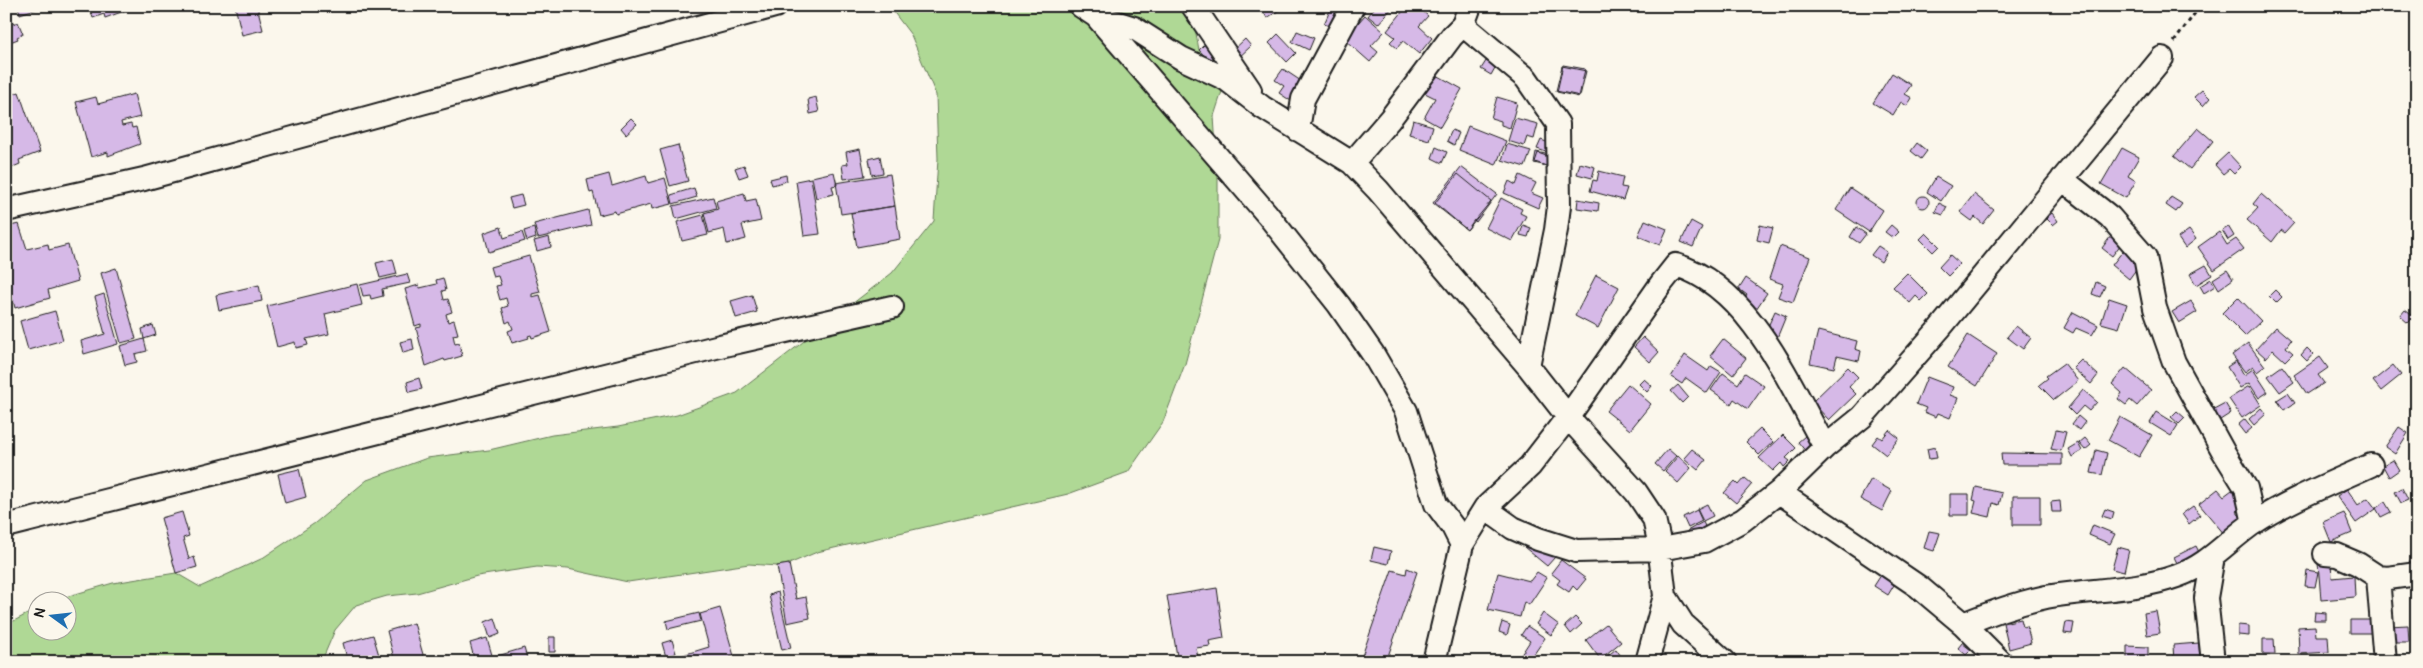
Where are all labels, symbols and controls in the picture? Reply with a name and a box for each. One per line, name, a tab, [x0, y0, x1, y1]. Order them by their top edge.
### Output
north arrow	[28, 590, 78, 640]
text: N	[30, 606, 49, 620]

